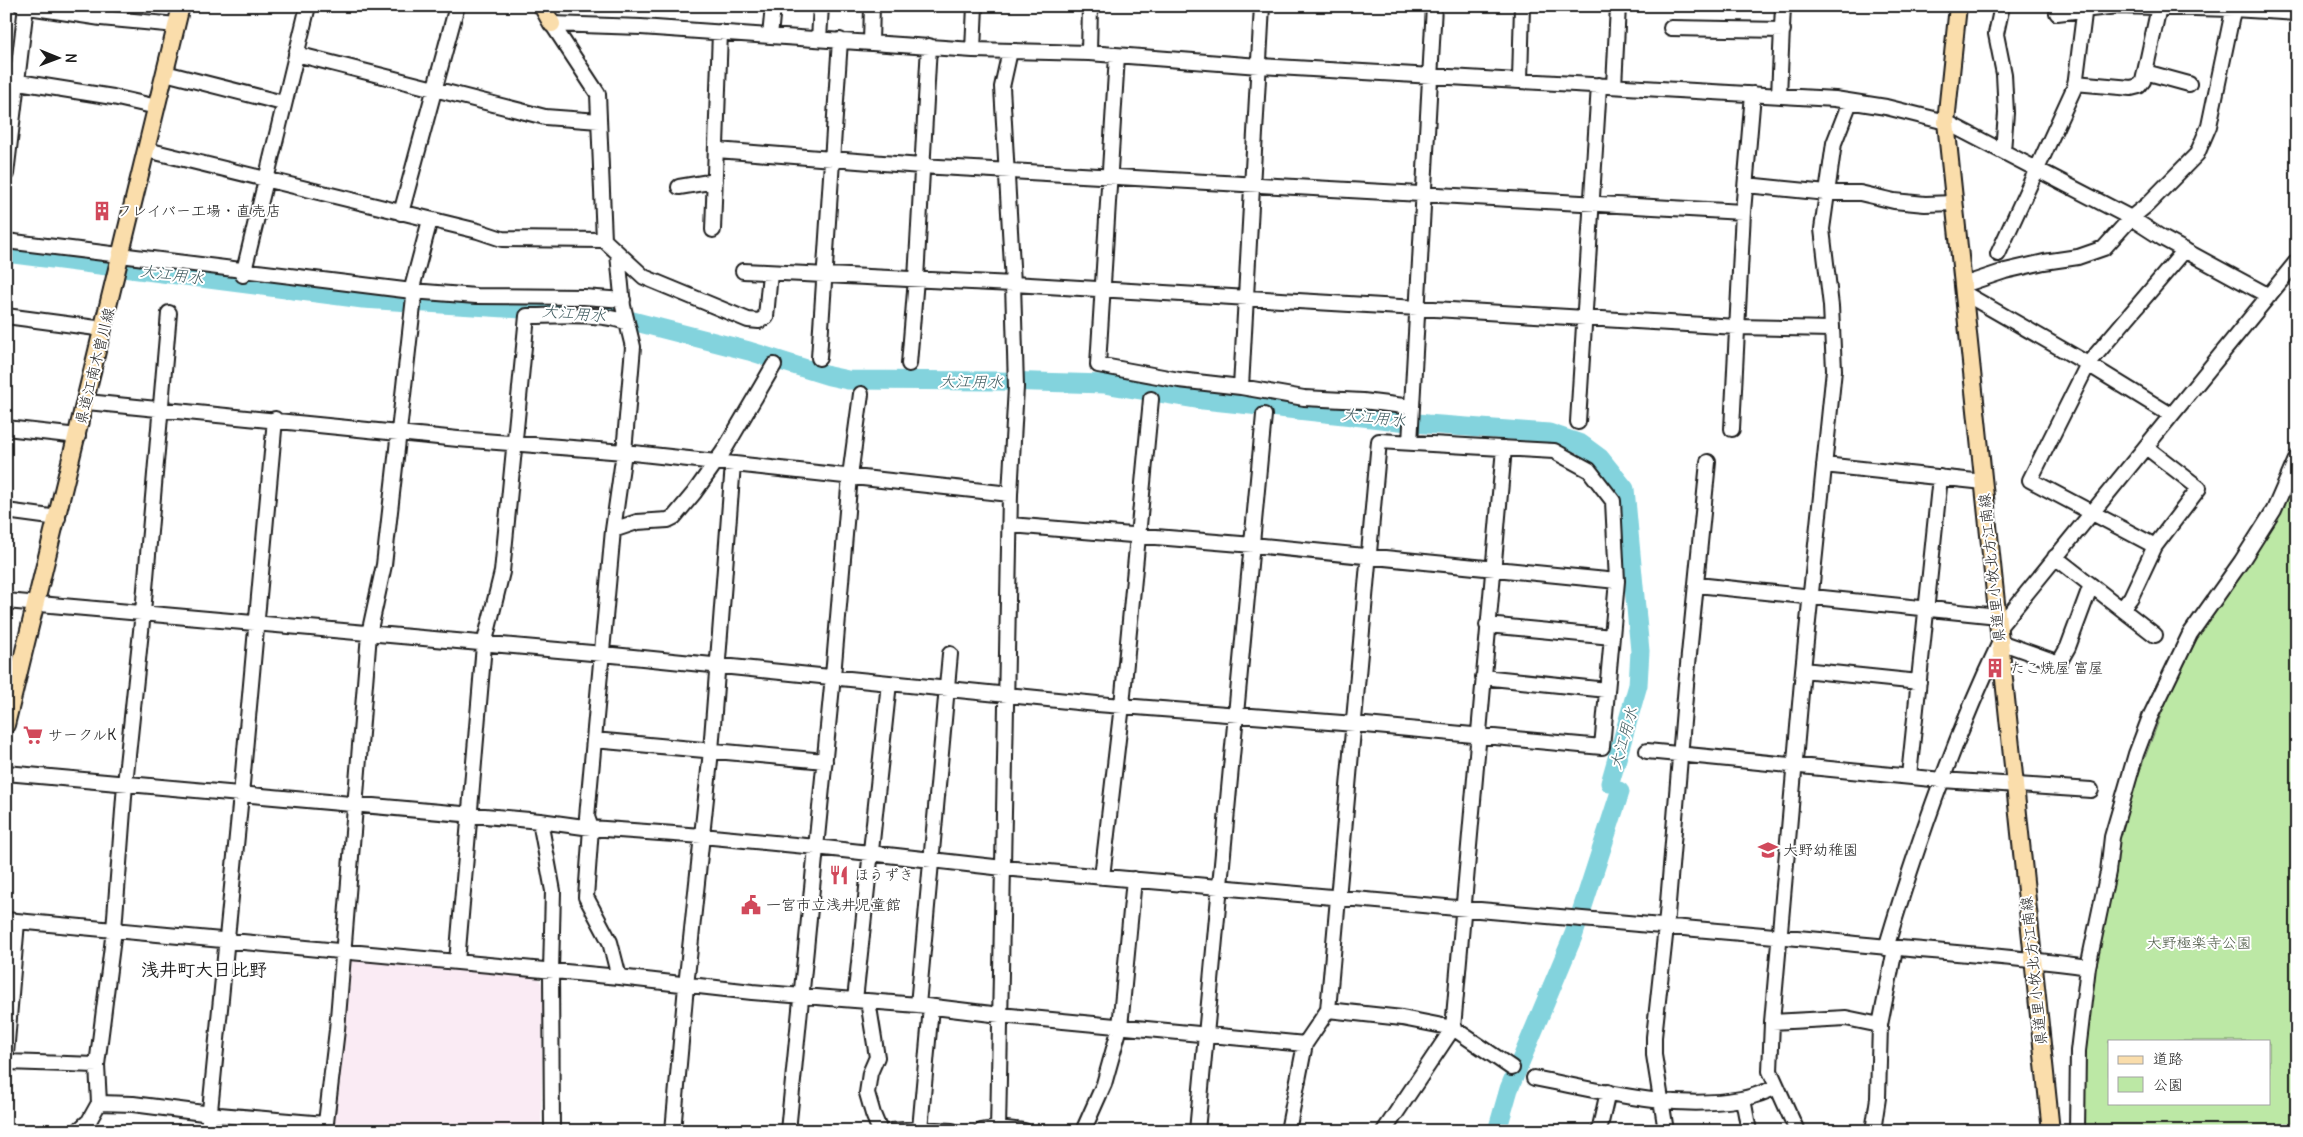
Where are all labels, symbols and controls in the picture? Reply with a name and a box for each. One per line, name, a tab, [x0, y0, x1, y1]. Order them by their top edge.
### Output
north arrow	[32, 32, 82, 82]
text: N	[62, 53, 80, 63]
building icon: フレイバー工場・直売店	[91, 200, 113, 222]
place label: フレイバー工場・直売店	[117, 201, 281, 220]
water label: 大江用水	[139, 260, 205, 288]
water label: 大江用水	[541, 300, 607, 326]
street label: 県道江南木曽川線	[71, 305, 118, 426]
water label: 大江用水	[939, 370, 1003, 392]
water label: 大江用水	[1341, 404, 1407, 430]
street label: 県道里小牧北方江南線	[1974, 492, 2009, 644]
building icon: たこ焼屋 富屋	[1984, 657, 2006, 679]
place label: たこ焼屋 富屋	[2010, 658, 2104, 677]
water label: 大江用水	[1605, 704, 1641, 772]
supermarket icon: サークルK	[22, 724, 44, 746]
place label: サークルK	[48, 725, 117, 744]
school or university icon: 大野幼稚園	[1757, 839, 1779, 861]
place label: 大野幼稚園	[1783, 840, 1858, 859]
restaurant icon: ほうずき	[828, 864, 850, 886]
place label: ほうずき	[854, 865, 914, 884]
public building icon: 一宮市立浅井児童館	[740, 894, 762, 916]
place label: 一宮市立浅井児童館	[766, 895, 901, 914]
street label: 県道里小牧北方江南線	[2016, 895, 2051, 1047]
park label: 大野極楽寺公園	[2146, 933, 2252, 952]
district label: 浅井町大日比野	[141, 958, 267, 981]
legend	[2108, 1040, 2270, 1104]
text: 道路	[2153, 1049, 2183, 1068]
text: 公園	[2153, 1075, 2183, 1094]

